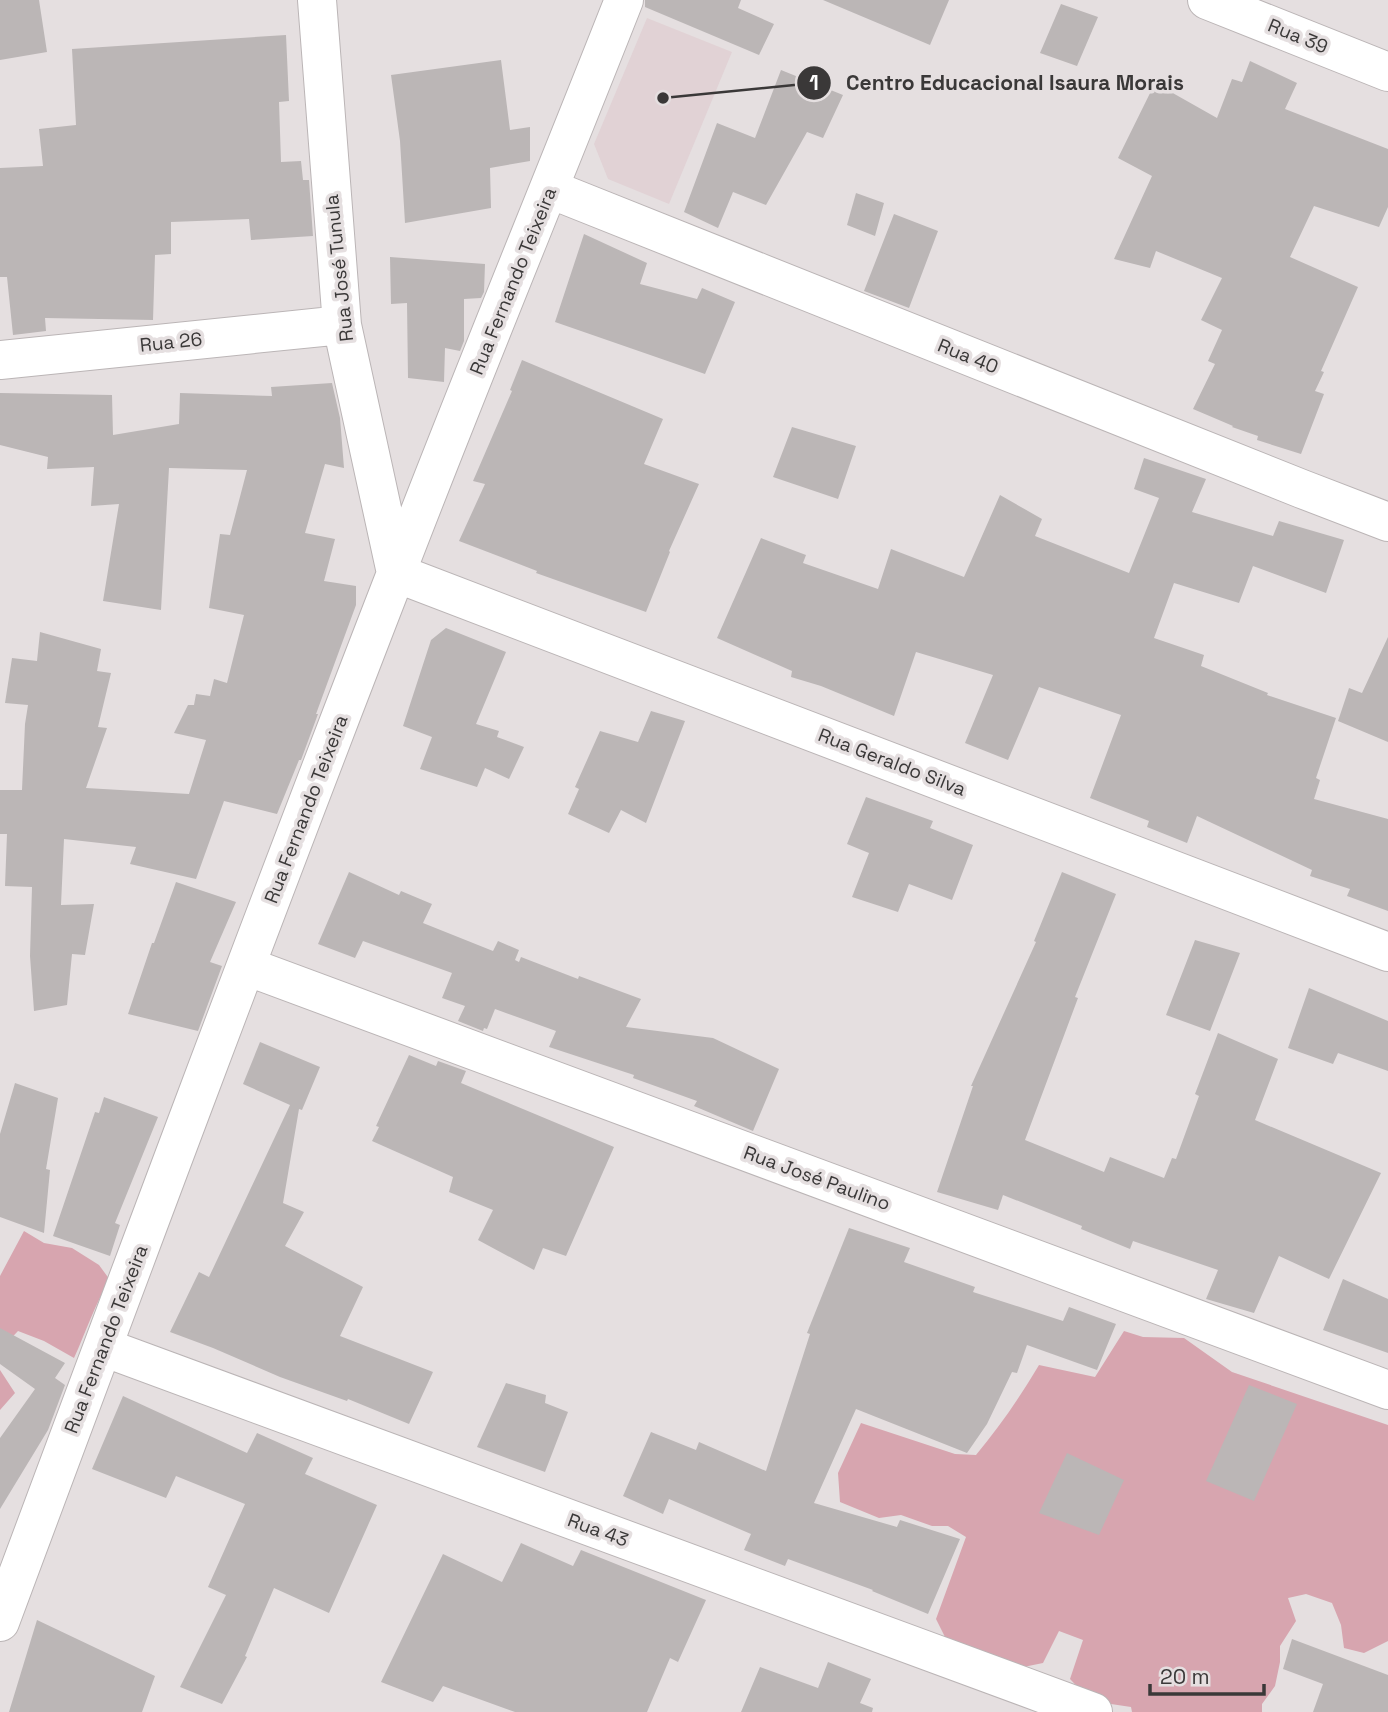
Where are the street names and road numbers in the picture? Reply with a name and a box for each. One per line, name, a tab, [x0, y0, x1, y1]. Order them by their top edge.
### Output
street label: Rua 39	[1264, 13, 1332, 59]
street label: Rua Fernando Teixeira	[464, 184, 562, 378]
street label: Rua José Tunula	[319, 193, 359, 343]
street label: Rua 26	[139, 326, 203, 358]
street label: Rua 40	[934, 333, 1002, 379]
street label: Rua Fernando Teixeira	[258, 711, 354, 907]
street label: Rua Geraldo Silva	[815, 722, 970, 802]
street label: Rua José Paulino	[740, 1140, 894, 1216]
street label: Rua Fernando Teixeira	[58, 1241, 154, 1437]
street label: Rua 43	[564, 1508, 632, 1552]

